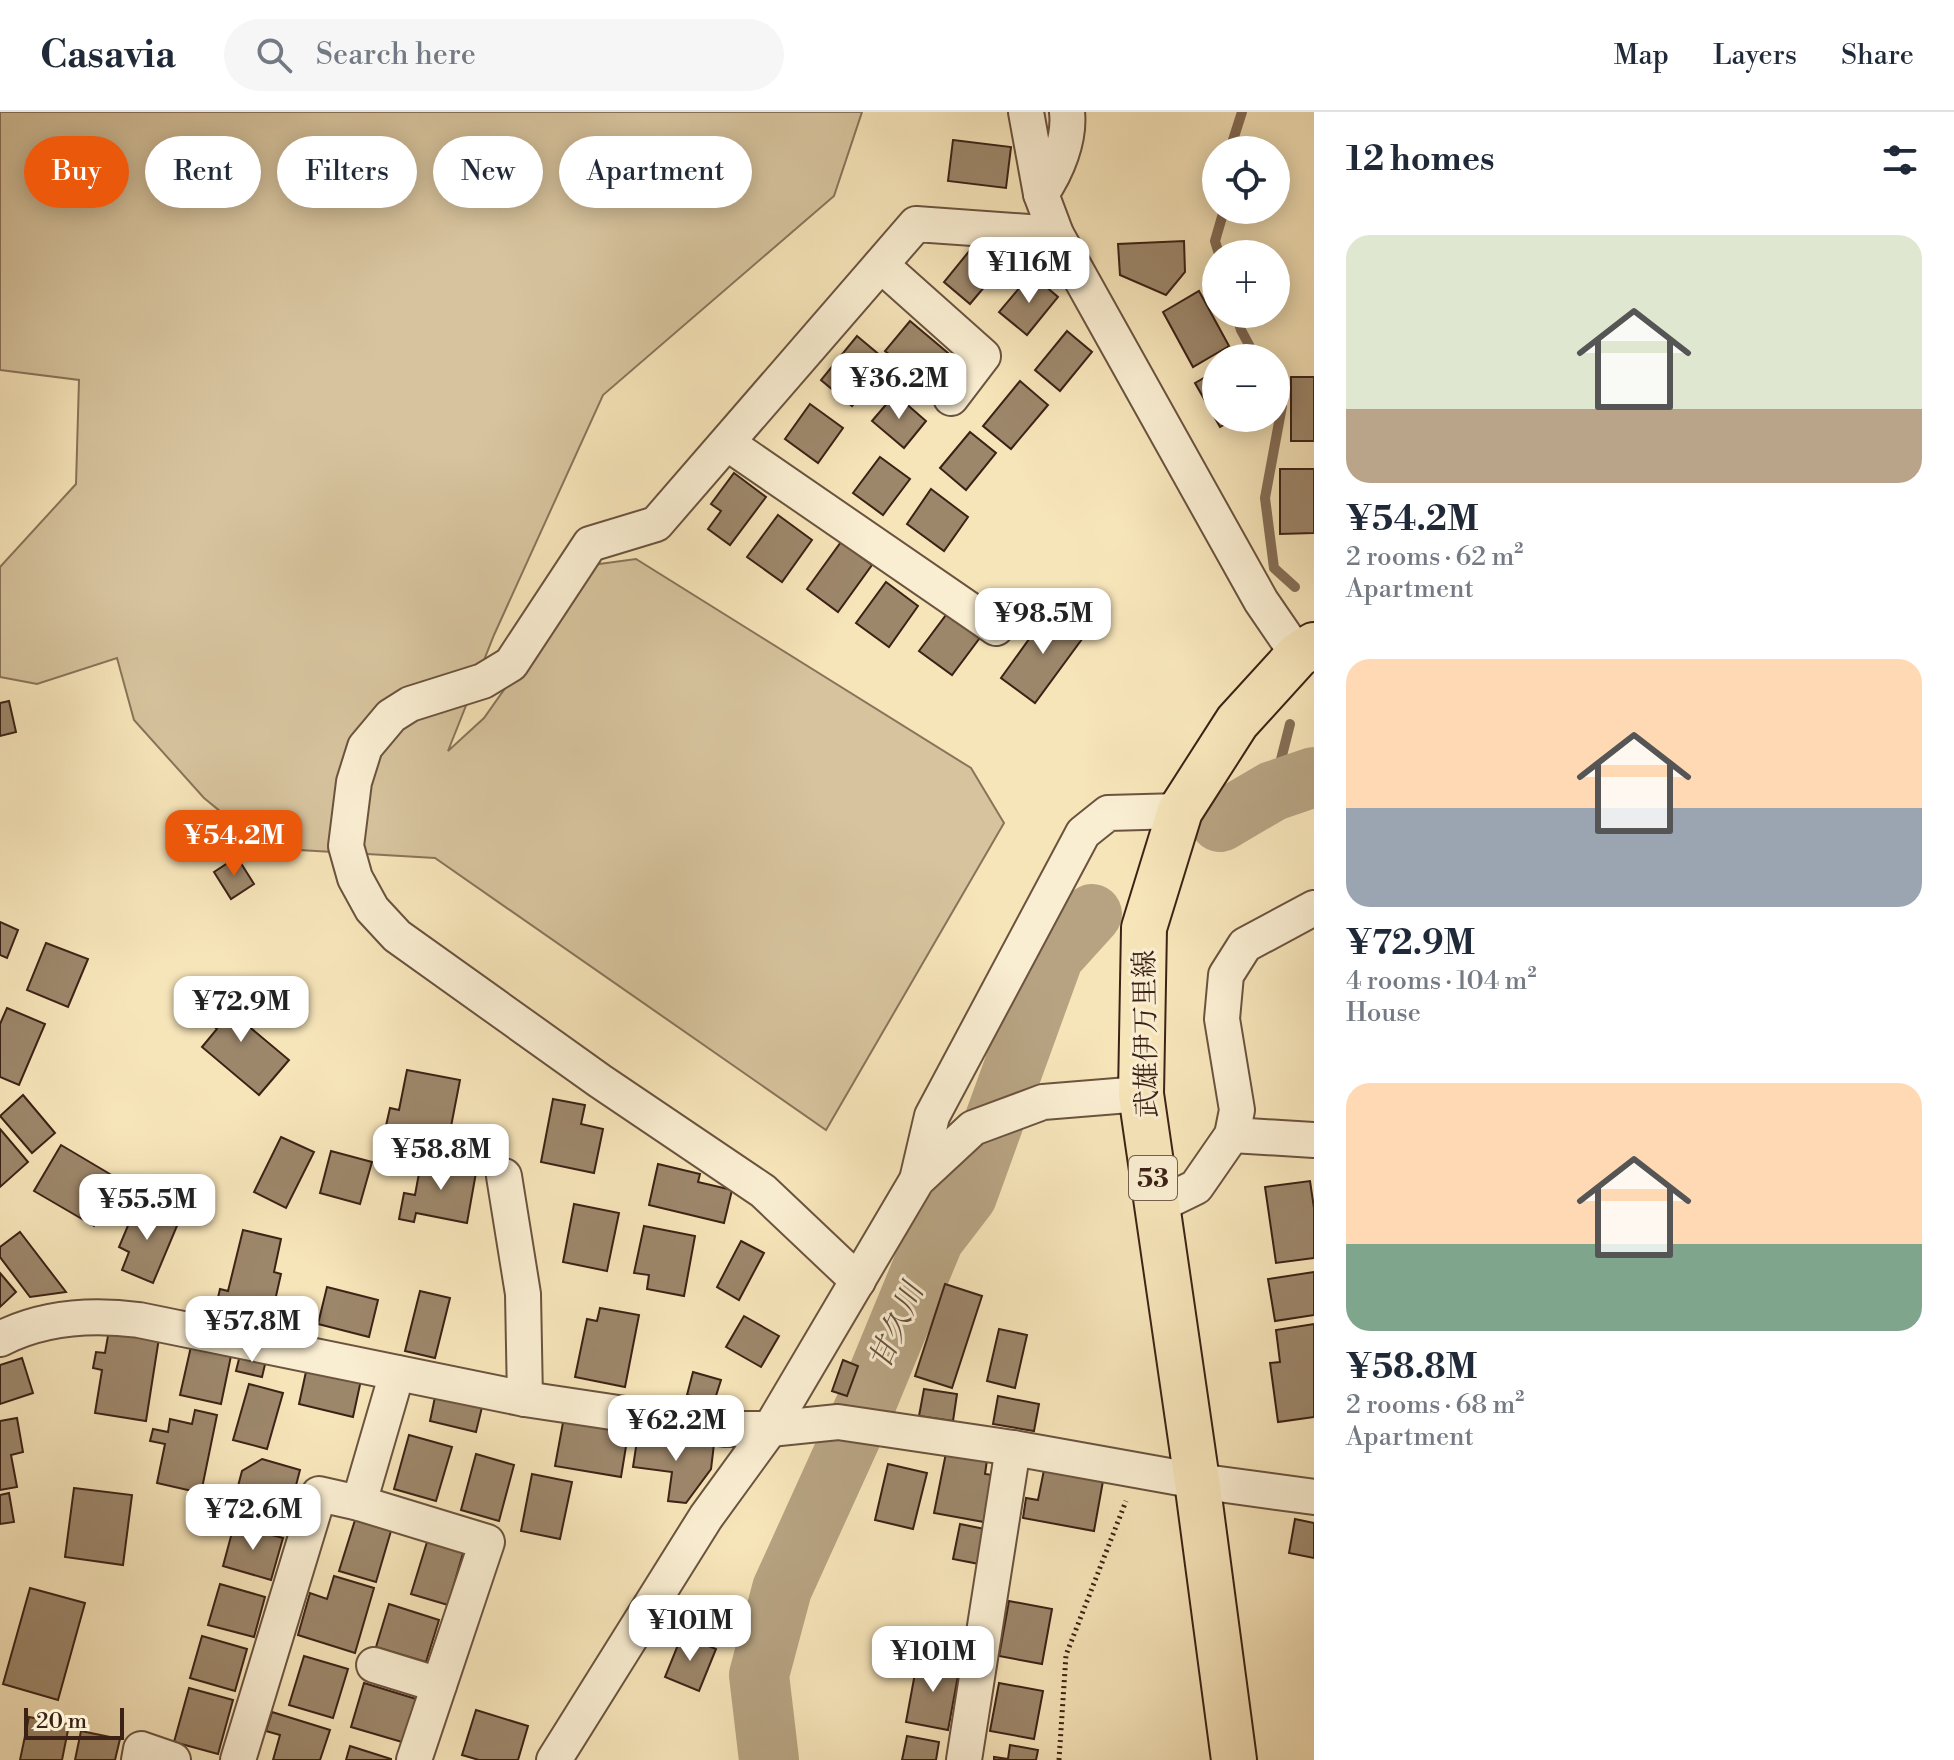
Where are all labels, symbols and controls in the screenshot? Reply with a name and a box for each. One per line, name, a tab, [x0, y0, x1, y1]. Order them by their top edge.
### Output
search box	[224, 19, 784, 91]
text: Casavia	[40, 32, 176, 79]
icon: search	[252, 33, 296, 77]
text: Search here	[316, 36, 476, 74]
text: Map	[1614, 38, 1669, 73]
text: Layers	[1713, 38, 1797, 73]
text: Share	[1841, 38, 1914, 73]
chip: Buy	[24, 136, 129, 208]
chip: Rent	[145, 136, 261, 208]
chip: Filters	[277, 136, 417, 208]
chip: New	[433, 136, 543, 208]
chip: Apartment	[559, 136, 752, 208]
map controls	[1202, 136, 1290, 432]
button: locate	[1202, 136, 1290, 224]
icon: filters	[1878, 138, 1922, 182]
text: 12 homes	[1346, 139, 1495, 181]
pin: ¥116M	[973, 237, 1085, 305]
button: +	[1202, 240, 1290, 328]
text: ¥116M	[986, 247, 1072, 279]
icon: home	[1562, 287, 1706, 431]
button: −	[1202, 344, 1290, 432]
pin: ¥36.2M	[834, 353, 964, 421]
text: ¥36.2M	[849, 363, 949, 395]
text: ¥54.2M	[1346, 499, 1479, 541]
text: 2 rooms · 62 m²	[1346, 541, 1523, 573]
text: Apartment	[1346, 573, 1474, 605]
pin: ¥98.5M	[978, 588, 1108, 656]
text: ¥98.5M	[993, 598, 1093, 630]
icon: home	[1562, 711, 1706, 855]
pin: ¥54.2M	[169, 810, 299, 878]
text: ¥54.2M	[183, 820, 285, 852]
text: ¥72.9M	[1346, 923, 1475, 965]
street label: 武雄伊万里線	[1128, 950, 1165, 1118]
text: 4 rooms · 104 m²	[1346, 965, 1536, 997]
pin: ¥72.9M	[176, 976, 306, 1044]
text: ¥72.9M	[192, 986, 290, 1018]
text: House	[1346, 997, 1421, 1029]
pin: ¥58.8M	[376, 1124, 506, 1192]
text: ¥58.8M	[391, 1134, 491, 1166]
icon: home	[1562, 1135, 1706, 1279]
road number: 53	[1129, 1156, 1177, 1200]
pin: ¥55.5M	[82, 1174, 212, 1242]
text: ¥55.5M	[97, 1184, 197, 1216]
water label: 甘久川	[861, 1275, 934, 1375]
pin: ¥57.8M	[187, 1296, 317, 1364]
text: ¥57.8M	[203, 1306, 301, 1338]
text: ¥58.8M	[1346, 1347, 1477, 1389]
text: 2 rooms · 68 m²	[1346, 1389, 1524, 1421]
pin: ¥62.2M	[611, 1395, 741, 1463]
text: ¥62.2M	[626, 1405, 726, 1437]
text: Apartment	[1346, 1421, 1474, 1453]
pin: ¥72.6M	[188, 1484, 318, 1552]
text: ¥72.6M	[204, 1494, 302, 1526]
pin: ¥101M	[634, 1595, 746, 1663]
text: ¥101M	[647, 1605, 733, 1637]
pin: ¥101M	[877, 1626, 989, 1694]
text: ¥101M	[890, 1636, 976, 1668]
scale bar	[24, 1704, 124, 1740]
text: 20 m	[36, 1708, 87, 1735]

